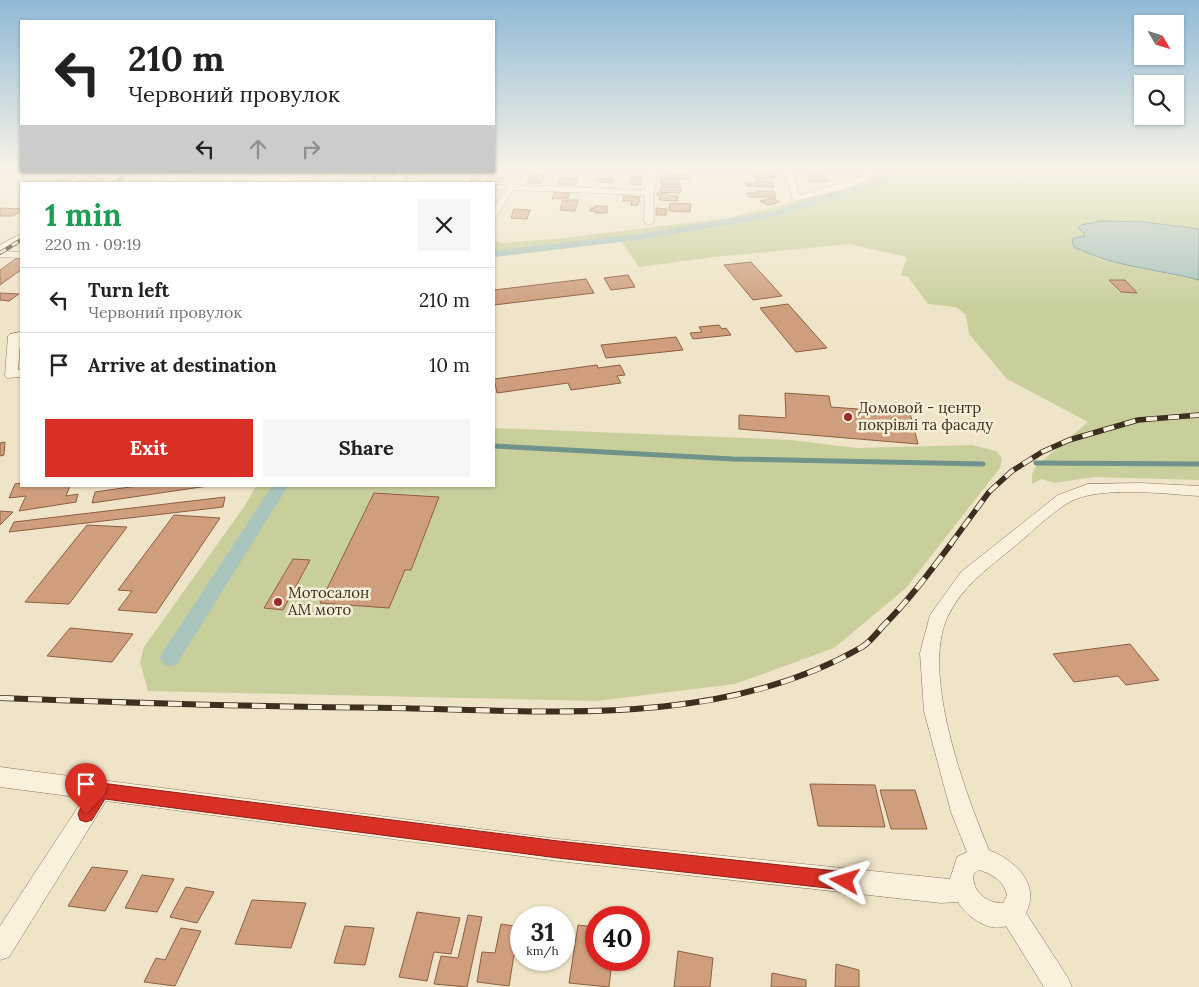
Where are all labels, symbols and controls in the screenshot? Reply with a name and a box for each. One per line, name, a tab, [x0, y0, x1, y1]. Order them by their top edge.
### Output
north arrow	[1134, 15, 1184, 65]
map controls	[1134, 15, 1184, 125]
text: 210 m	[128, 36, 225, 81]
icon: left	[45, 40, 110, 105]
button: search	[1134, 75, 1184, 125]
text: Червоний провулок	[128, 80, 340, 108]
icon: left	[191, 135, 219, 163]
icon: ahead	[244, 135, 272, 163]
icon: right	[297, 135, 325, 163]
text: 1 min	[45, 196, 122, 234]
button: close	[418, 199, 470, 251]
text: 220 m · 09:19	[45, 234, 141, 254]
text: Turn left	[88, 278, 169, 302]
icon: left	[45, 286, 73, 314]
text: 210 m	[419, 288, 470, 312]
text: Червоний провулок	[88, 302, 242, 322]
icon: arrive	[45, 351, 73, 379]
text: Arrive at destination	[88, 353, 277, 377]
text: 10 m	[429, 353, 470, 377]
place label: Домовой - центр покрівлі та фасаду	[858, 398, 993, 434]
marker: Домовой - центр покрівлі та фасаду	[842, 411, 854, 423]
button: Exit	[45, 419, 253, 477]
button: Share	[263, 419, 470, 477]
place label: Мотосалон АМ мото	[287, 583, 369, 619]
marker: Мотосалон АМ мото	[272, 596, 284, 608]
pin	[65, 763, 107, 814]
icon: arrive	[72, 770, 100, 798]
position arrow	[818, 854, 870, 906]
speed limit sign: 40	[585, 906, 650, 971]
text: 31	[530, 916, 555, 948]
text: km/h	[526, 943, 559, 958]

